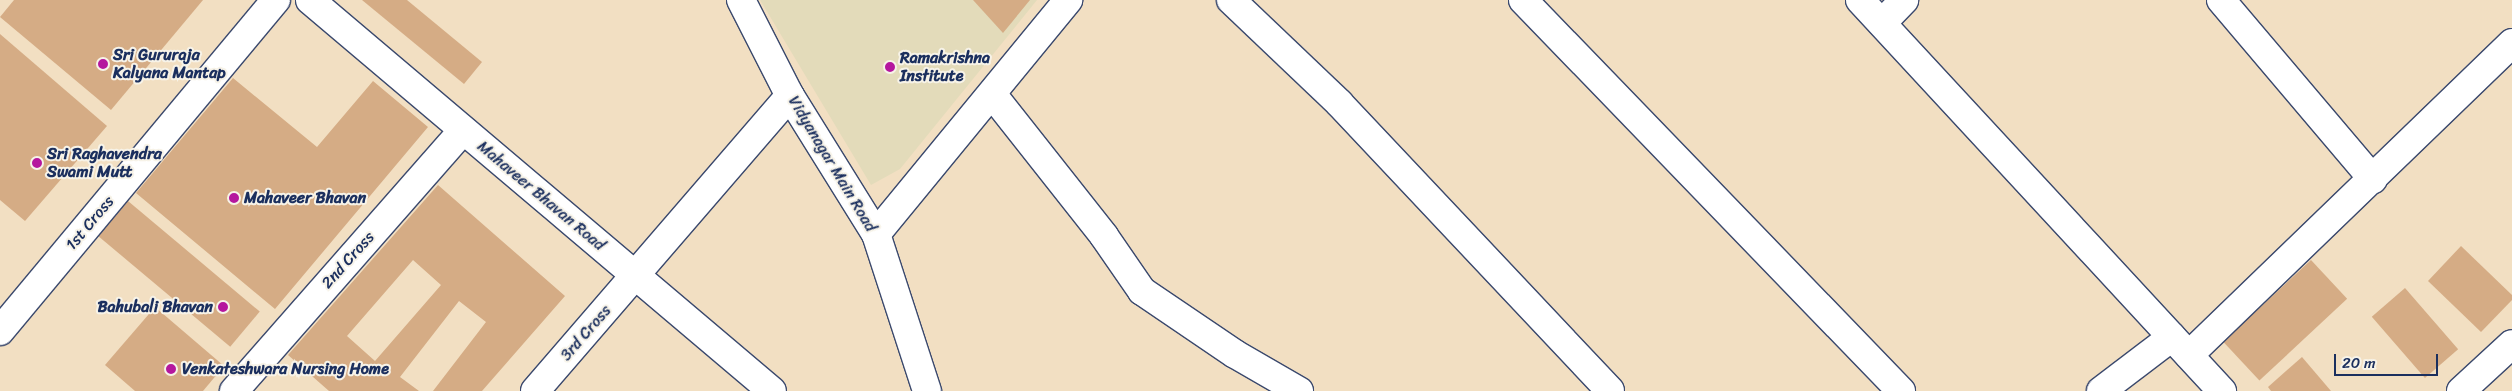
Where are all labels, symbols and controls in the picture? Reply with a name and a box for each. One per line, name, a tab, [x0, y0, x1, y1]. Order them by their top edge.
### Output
place label: Sri Gururaja Kalyana Mantap	[113, 45, 226, 83]
place label: Ramakrishna Institute	[900, 48, 990, 86]
marker: Sri Gururaja Kalyana Mantap	[97, 58, 109, 70]
marker: Ramakrishna Institute	[884, 61, 896, 73]
street label: Vidyanagar Main Road	[784, 93, 880, 235]
street label: Mahaveer Bhavan Road	[473, 137, 609, 255]
place label: Sri Raghavendra Swami Mutt	[47, 144, 161, 182]
marker: Sri Raghavendra Swami Mutt	[31, 157, 43, 169]
place label: Mahaveer Bhavan	[244, 188, 366, 208]
street label: 1st Cross	[62, 192, 118, 254]
marker: Mahaveer Bhavan	[228, 192, 240, 204]
street label: 2nd Cross	[318, 228, 378, 292]
place label: Bahubali Bhavan	[98, 297, 213, 317]
marker: Bahubali Bhavan	[217, 301, 229, 313]
street label: 3rd Cross	[557, 302, 615, 364]
scale bar	[2337, 344, 2441, 376]
text: 20 m	[2342, 350, 2376, 376]
place label: Venkateshwara Nursing Home	[182, 359, 390, 379]
marker: Venkateshwara Nursing Home	[164, 362, 178, 376]

